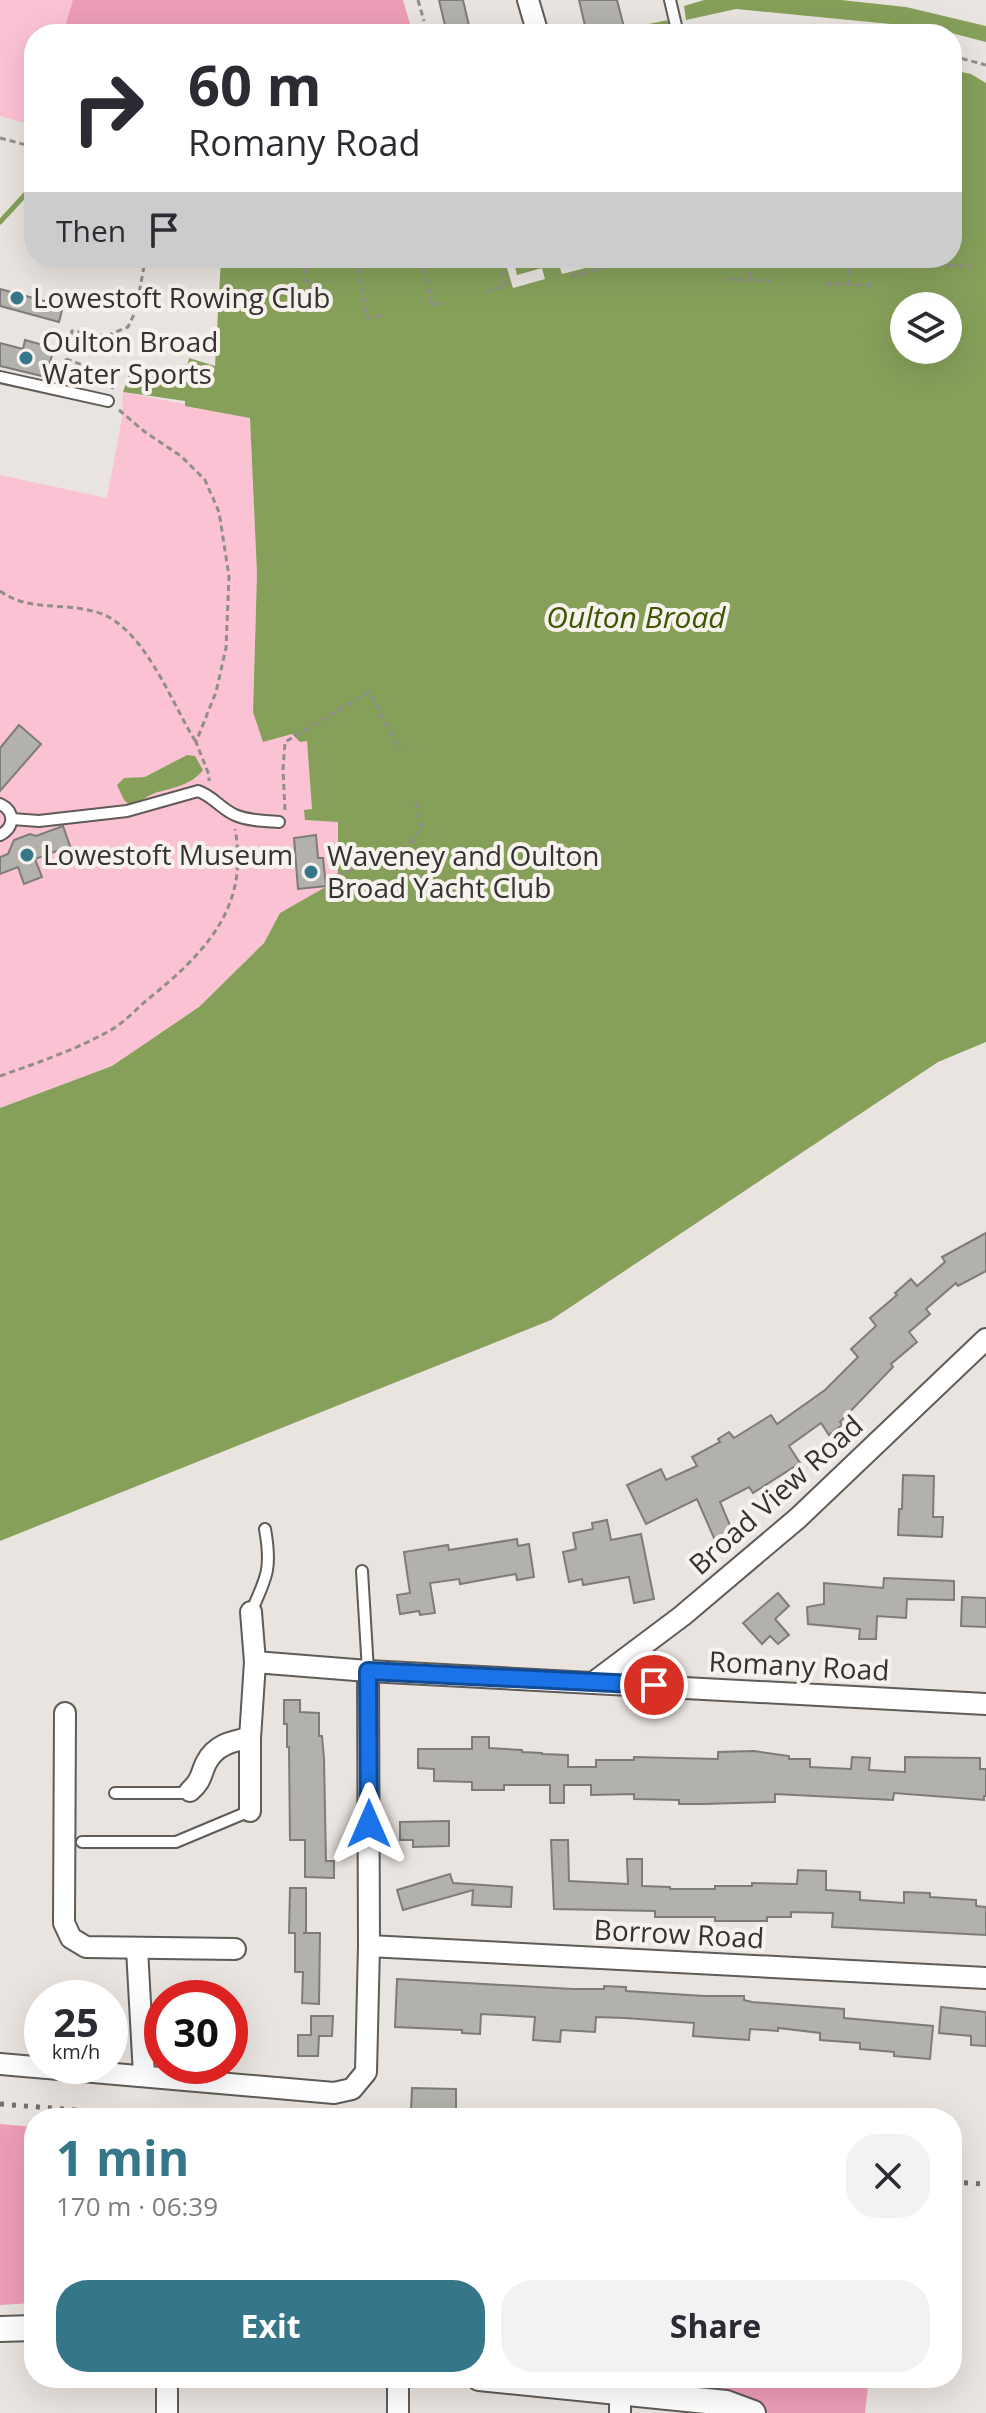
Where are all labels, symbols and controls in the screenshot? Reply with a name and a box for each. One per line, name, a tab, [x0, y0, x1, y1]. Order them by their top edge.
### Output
text: 60 m	[188, 46, 322, 122]
icon: right	[56, 56, 160, 160]
text: Romany Road	[188, 118, 421, 167]
icon: arrive	[142, 208, 186, 252]
text: Then	[56, 210, 126, 251]
place label: Lowestoft Rowing Club	[33, 278, 330, 316]
marker: Lowestoft Rowing Club	[8, 289, 26, 307]
map controls	[890, 292, 962, 364]
button: layers	[890, 292, 962, 364]
place label: Oulton Broad Water Sports	[42, 322, 218, 392]
marker: Oulton Broad Water Sports	[17, 349, 35, 367]
water label: Oulton Broad	[546, 596, 726, 637]
place label: Lowestoft Museum	[43, 835, 293, 873]
place label: Waveney and Oulton Broad Yacht Club	[327, 836, 599, 906]
marker: Lowestoft Museum	[18, 846, 36, 864]
marker: Waveney and Oulton Broad Yacht Club	[302, 863, 320, 881]
street label: Broad View Road	[680, 1406, 870, 1583]
street label: Romany Road	[708, 1641, 890, 1689]
pin	[620, 1651, 688, 1719]
icon: arrive	[632, 1663, 676, 1707]
position arrow	[327, 1782, 411, 1866]
street label: Borrow Road	[593, 1910, 765, 1956]
speed limit sign: 30	[144, 1980, 248, 2084]
text: 25	[53, 1994, 99, 2049]
text: km/h	[52, 2038, 100, 2065]
text: 1 min	[56, 2125, 189, 2190]
button: close	[846, 2134, 930, 2218]
text: 170 m · 06:39	[56, 2188, 218, 2224]
button: Exit	[56, 2280, 485, 2372]
button: Share	[501, 2280, 930, 2372]

